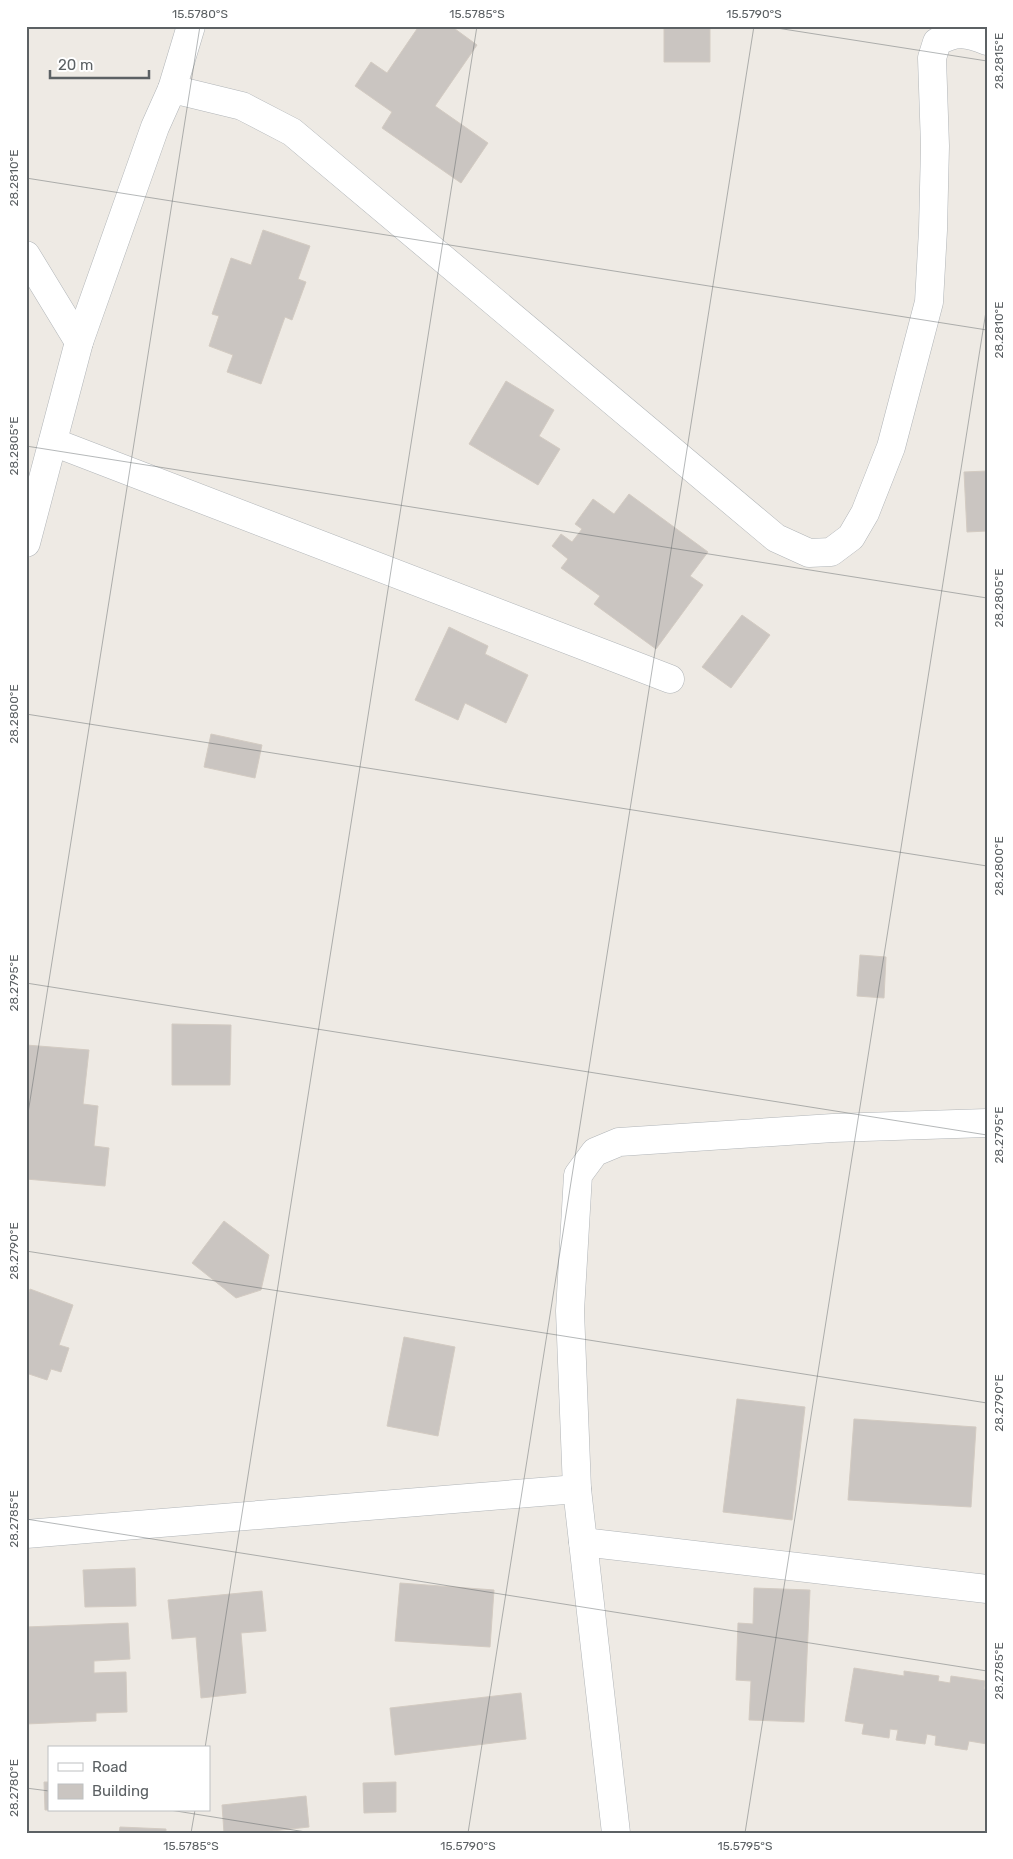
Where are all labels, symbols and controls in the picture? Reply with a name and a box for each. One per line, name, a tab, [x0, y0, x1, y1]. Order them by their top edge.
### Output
text: 15.5780°S	[172, 7, 228, 21]
text: 15.5785°S	[449, 7, 505, 21]
text: 15.5790°S	[726, 7, 782, 21]
text: 28.2815°E	[992, 33, 1006, 89]
scale bar	[50, 48, 149, 80]
text: 20 m	[58, 56, 93, 74]
text: 28.2810°E	[7, 150, 21, 206]
text: 28.2810°E	[992, 302, 1006, 358]
text: 28.2805°E	[7, 417, 21, 475]
text: 28.2805°E	[992, 569, 1006, 627]
text: 28.2800°E	[7, 684, 21, 744]
text: 28.2800°E	[992, 836, 1006, 896]
text: 28.2795°E	[7, 955, 21, 1011]
text: 28.2795°E	[992, 1107, 1006, 1163]
text: 28.2790°E	[7, 1222, 21, 1280]
text: 28.2790°E	[992, 1374, 1006, 1432]
text: 28.2785°E	[7, 1490, 21, 1548]
text: 28.2785°E	[992, 1642, 1006, 1700]
legend	[48, 1746, 210, 1812]
text: Road	[92, 1758, 128, 1776]
text: 28.2780°E	[7, 1759, 21, 1817]
text: Building	[92, 1782, 149, 1800]
text: 15.5785°S	[163, 1839, 219, 1853]
text: 15.5790°S	[440, 1839, 496, 1853]
text: 15.5795°S	[718, 1839, 772, 1853]

